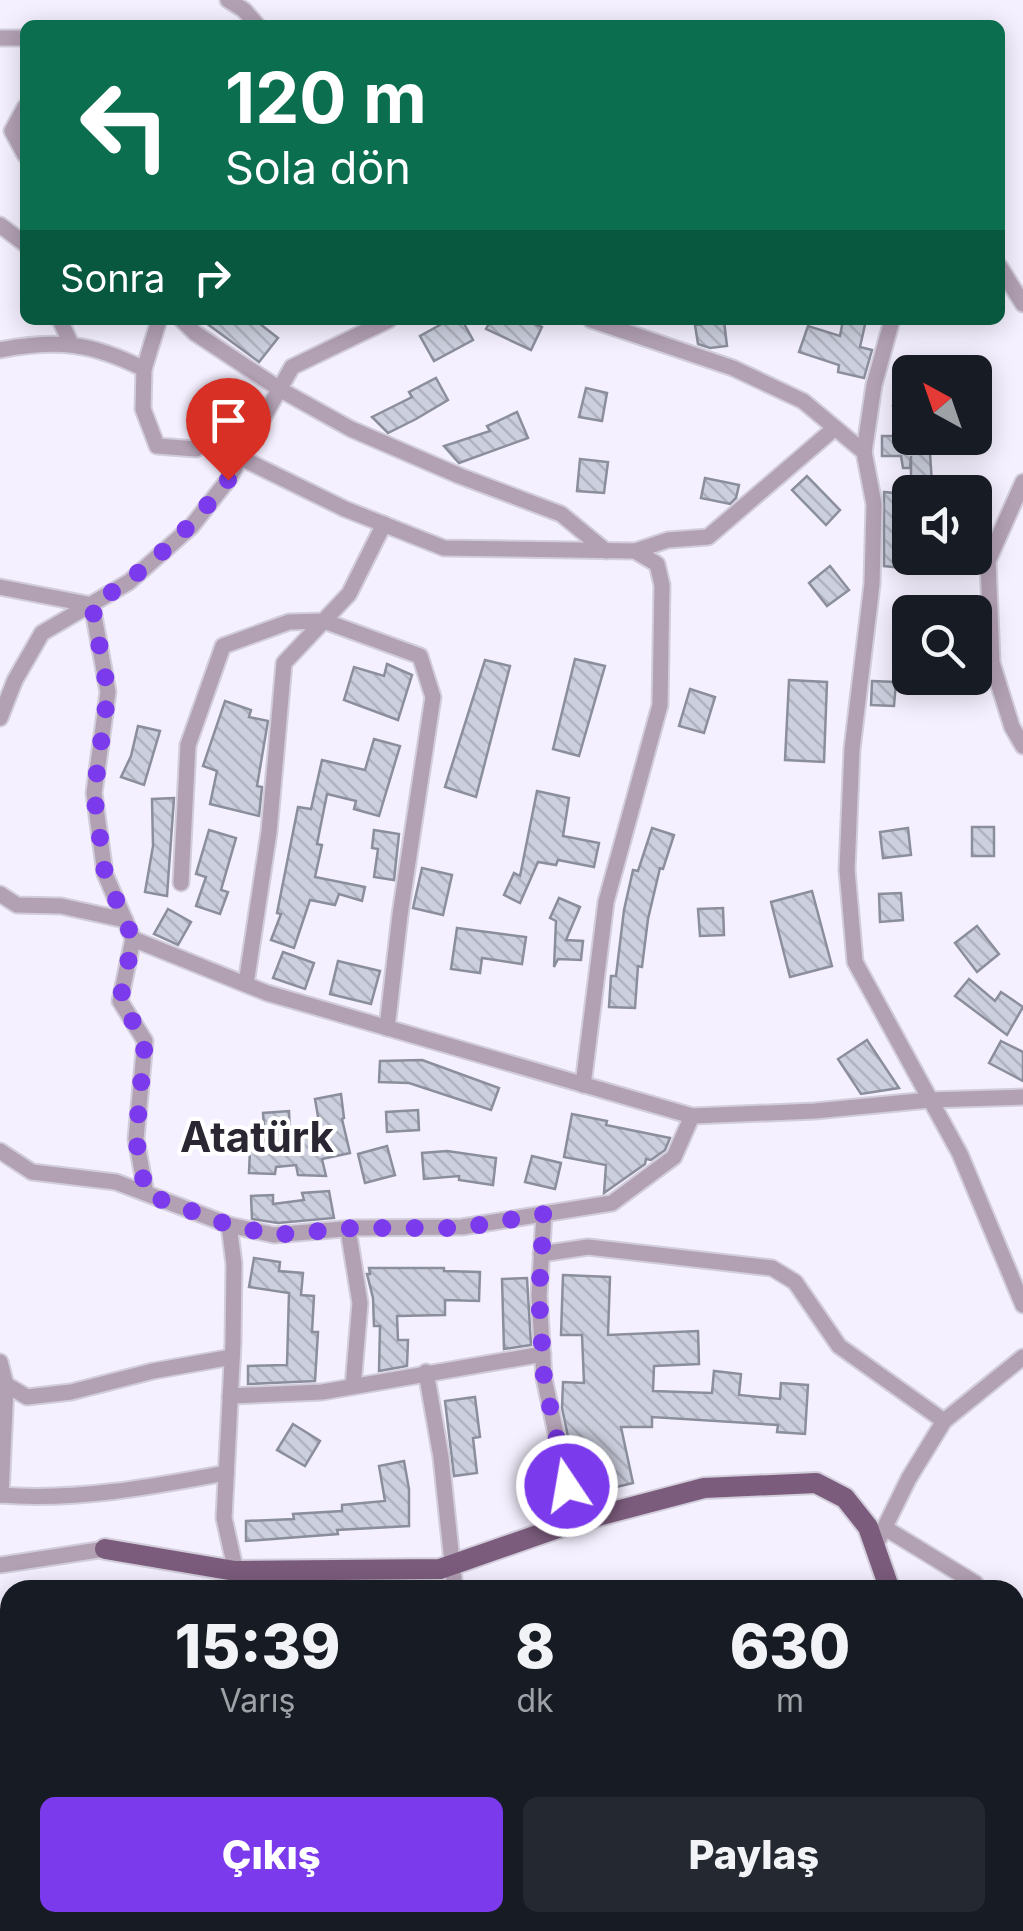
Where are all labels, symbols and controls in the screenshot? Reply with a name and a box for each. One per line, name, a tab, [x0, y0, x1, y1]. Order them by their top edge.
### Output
text: 120 m	[225, 55, 427, 140]
icon: left	[60, 60, 190, 190]
text: Sola dön	[225, 140, 411, 195]
icon: right	[185, 250, 240, 305]
text: Sonra	[60, 255, 165, 301]
north arrow	[892, 355, 992, 455]
map controls	[892, 355, 992, 695]
pin	[186, 378, 271, 481]
icon: arrive	[201, 393, 256, 448]
button: sound	[892, 475, 992, 575]
button: search	[892, 595, 992, 695]
district label: Atatürk	[180, 1111, 335, 1162]
position arrow	[515, 1434, 619, 1538]
text: 15:39	[175, 1610, 341, 1682]
text: 8	[515, 1610, 555, 1682]
text: 630	[730, 1610, 850, 1682]
text: Varış	[220, 1681, 295, 1720]
text: dk	[517, 1681, 554, 1720]
text: m	[776, 1681, 804, 1720]
button: Çıkış	[40, 1797, 503, 1912]
button: Paylaş	[523, 1797, 985, 1912]

